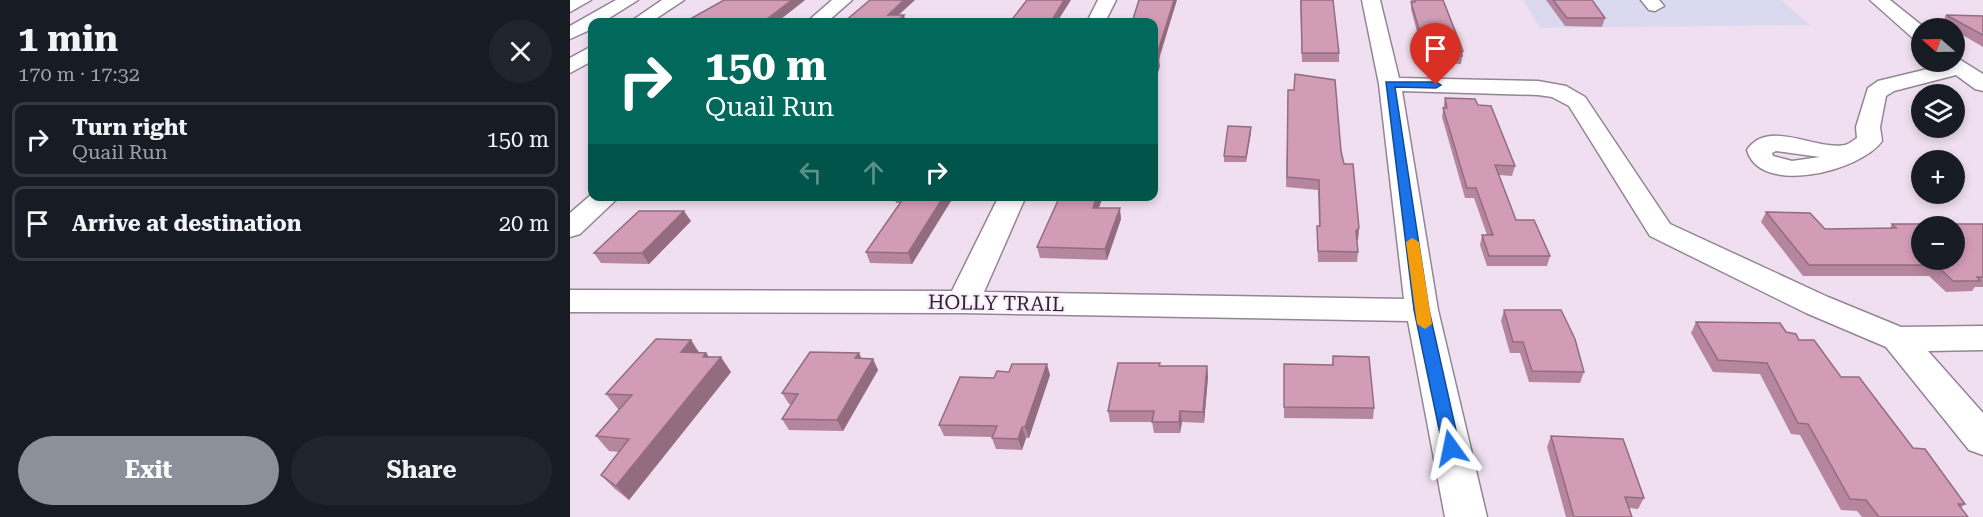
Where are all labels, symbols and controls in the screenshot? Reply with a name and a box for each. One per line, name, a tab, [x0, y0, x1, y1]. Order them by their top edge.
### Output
text: 1 min	[18, 18, 118, 60]
north arrow	[1911, 18, 1965, 72]
map controls	[1911, 18, 1965, 270]
button: close	[489, 20, 552, 83]
pin	[1410, 23, 1461, 85]
icon: arrive	[1419, 32, 1452, 65]
text: 150 m	[705, 41, 827, 90]
icon: right	[606, 42, 684, 120]
text: 170 m · 17:32	[18, 62, 140, 86]
button: layers	[1911, 84, 1965, 138]
text: Quail Run	[705, 91, 834, 123]
text: Turn right	[72, 115, 187, 140]
icon: right	[21, 123, 54, 156]
text: 150 m	[486, 127, 549, 152]
text: Quail Run	[72, 140, 168, 164]
button: +	[1911, 150, 1965, 204]
icon: left	[794, 156, 827, 189]
icon: ahead	[857, 156, 890, 189]
icon: right	[920, 156, 953, 189]
icon: arrive	[21, 207, 54, 240]
text: Arrive at destination	[72, 211, 301, 236]
text: 20 m	[499, 211, 549, 236]
button: −	[1911, 216, 1965, 270]
street label: HOLLY TRAIL	[928, 290, 1064, 316]
position arrow	[1419, 416, 1483, 480]
button: Exit	[18, 436, 279, 505]
button: Share	[291, 436, 552, 505]

